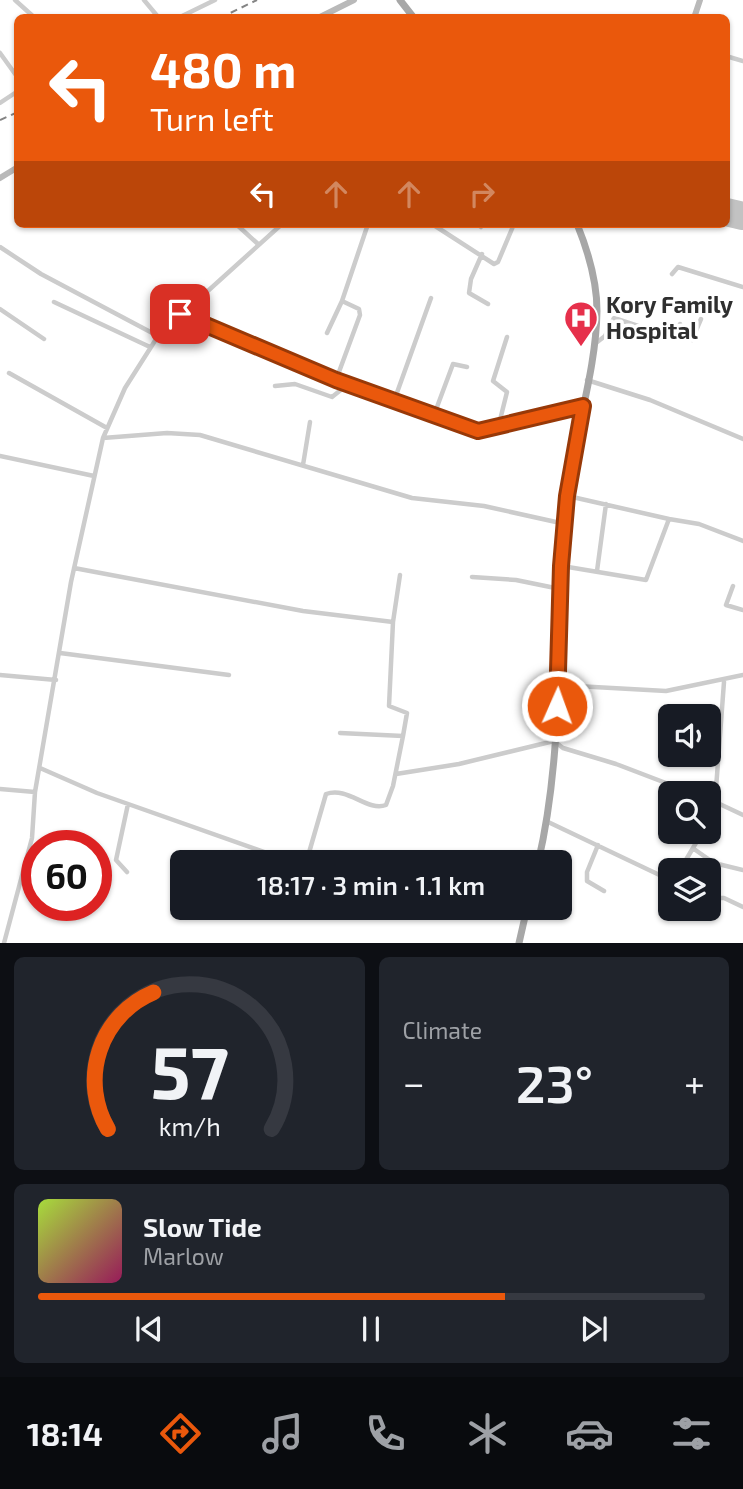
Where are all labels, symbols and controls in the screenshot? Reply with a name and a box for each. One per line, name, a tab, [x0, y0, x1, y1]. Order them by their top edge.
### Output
text: 480 m	[150, 39, 296, 98]
icon: left	[35, 42, 126, 133]
text: Turn left	[150, 99, 274, 137]
icon: left	[244, 175, 282, 213]
icon: ahead	[317, 175, 355, 213]
icon: ahead	[390, 175, 428, 213]
icon: right	[463, 175, 501, 213]
pin	[150, 284, 210, 344]
place label: Kory Family Hospital	[606, 290, 733, 344]
icon: arrive	[161, 295, 199, 333]
hospital icon: Kory Family Hospital	[562, 299, 600, 348]
position arrow	[520, 669, 594, 743]
map controls	[658, 704, 721, 921]
button: sound	[658, 704, 721, 767]
button: search	[658, 781, 721, 844]
speed limit sign: 60	[21, 830, 112, 921]
button: layers	[658, 858, 721, 921]
text: 18:17 · 3 min · 1.1 km	[257, 869, 485, 900]
text: Climate	[403, 1016, 482, 1044]
text: 57	[150, 1027, 229, 1115]
text: 23°	[516, 1051, 593, 1113]
text: −	[403, 1059, 425, 1105]
text: +	[684, 1059, 705, 1105]
text: km/h	[158, 1111, 220, 1141]
text: Slow Tide	[143, 1211, 262, 1242]
text: Marlow	[143, 1242, 224, 1270]
icon: previous	[130, 1310, 168, 1348]
icon: pause	[352, 1310, 390, 1348]
icon: next	[575, 1310, 613, 1348]
icon: directions	[156, 1409, 205, 1458]
icon: music	[258, 1409, 307, 1458]
icon: phone	[361, 1409, 410, 1458]
icon: climate	[463, 1409, 512, 1458]
icon: car	[565, 1409, 614, 1458]
icon: filters	[667, 1409, 716, 1458]
text: 18:14	[27, 1414, 103, 1452]

